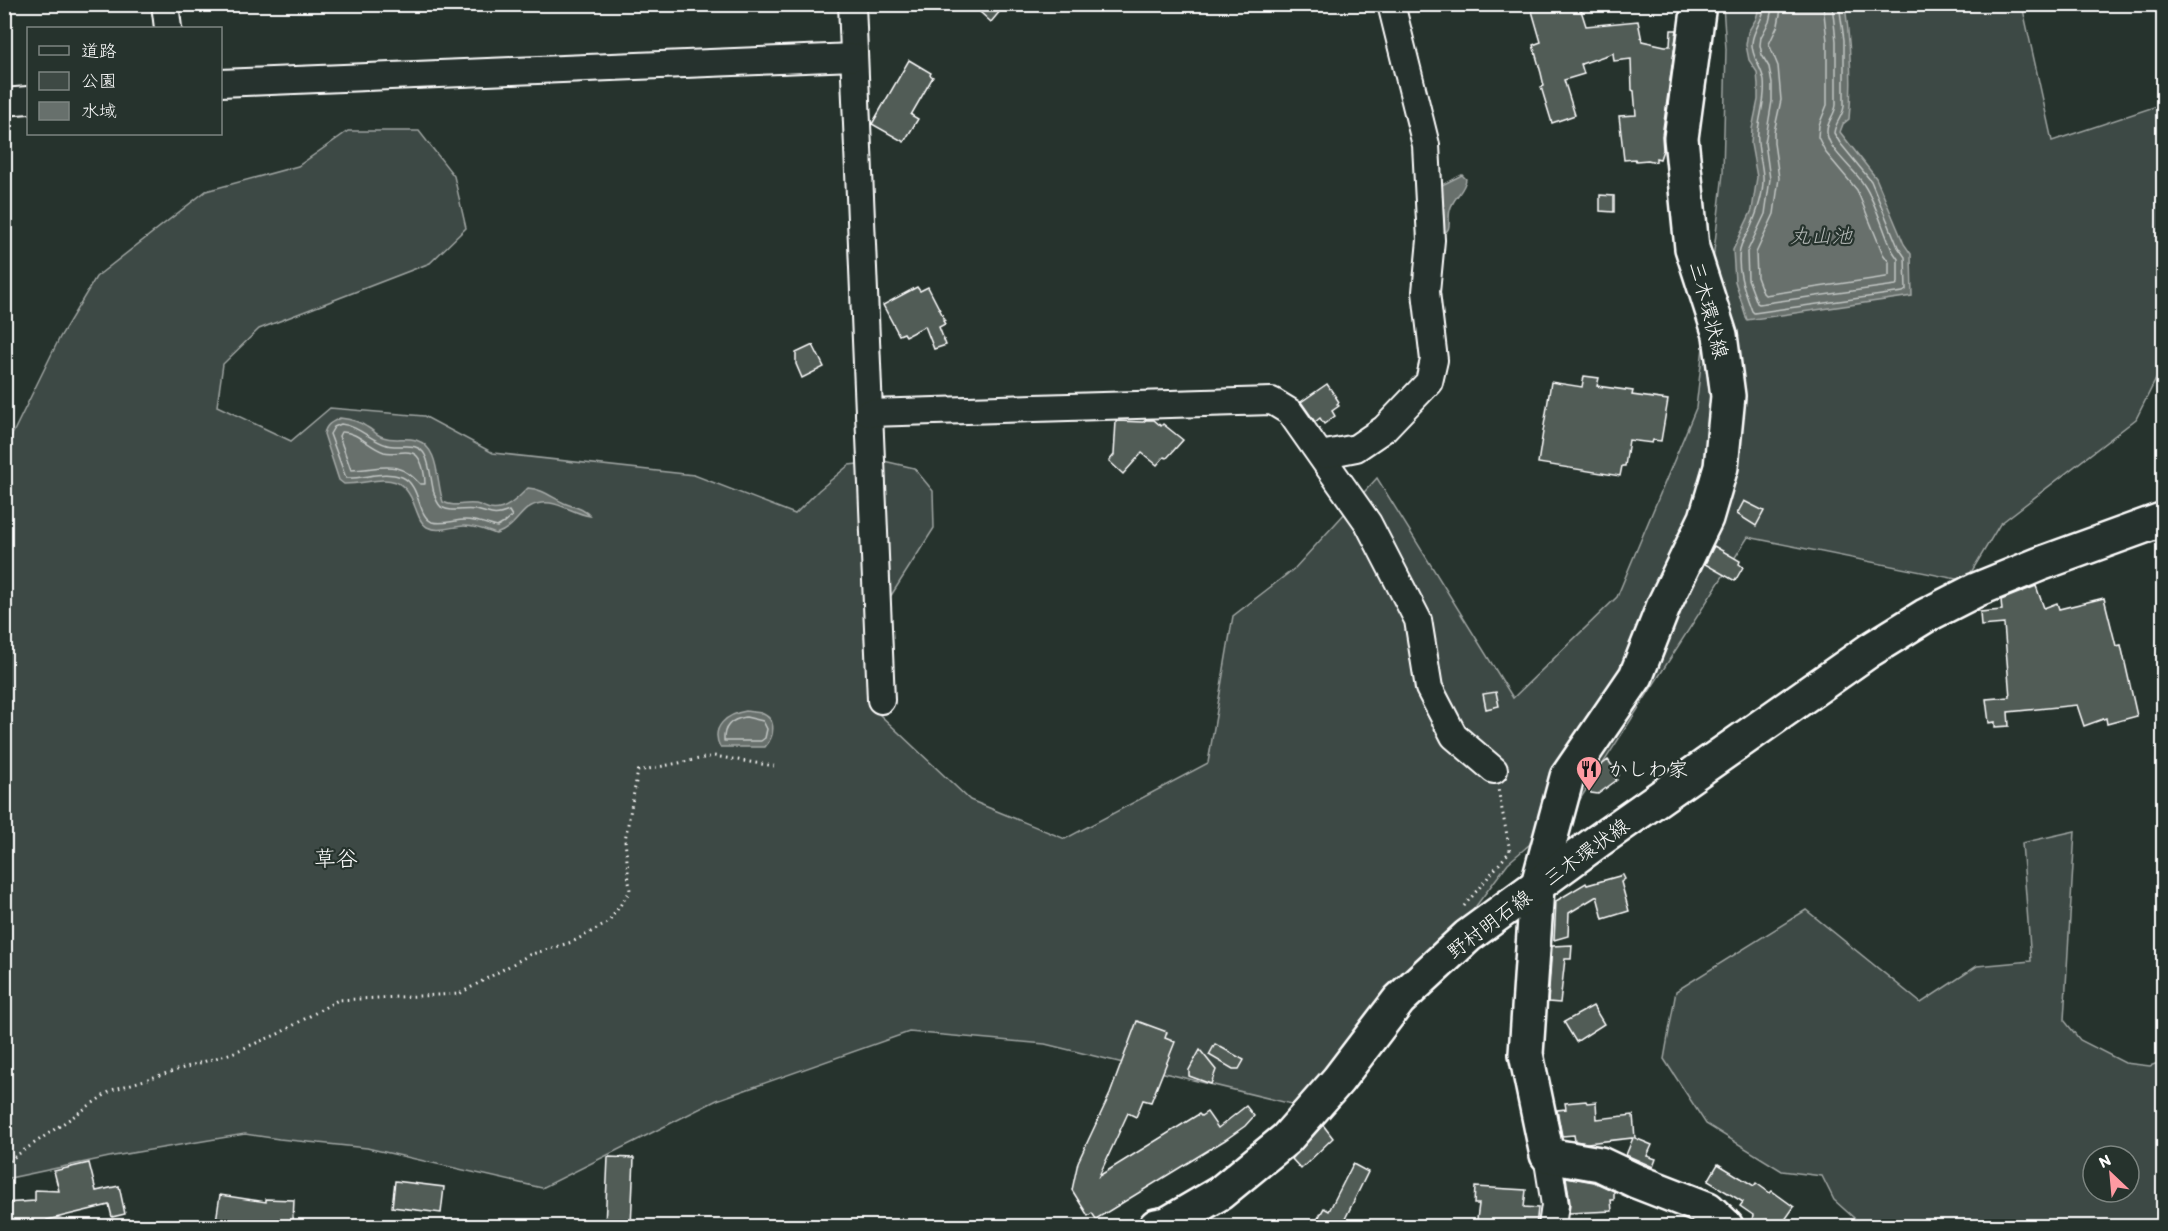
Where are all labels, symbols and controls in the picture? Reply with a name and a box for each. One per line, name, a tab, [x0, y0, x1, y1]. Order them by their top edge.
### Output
legend	[27, 27, 222, 135]
text: 道路	[81, 40, 117, 62]
text: 公園	[81, 70, 117, 92]
text: 水域	[81, 100, 117, 122]
water label: 丸山池	[1790, 223, 1853, 248]
street label: 三木環状線	[1684, 259, 1734, 361]
restaurant icon: かしわ家	[1574, 754, 1604, 792]
place label: かしわ家	[1608, 757, 1688, 781]
street label: 三木環状線	[1538, 813, 1634, 891]
district label: 草谷	[314, 845, 358, 872]
street label: 野村明石線	[1442, 884, 1536, 964]
north arrow	[2081, 1144, 2141, 1204]
text: N	[2096, 1150, 2114, 1172]

